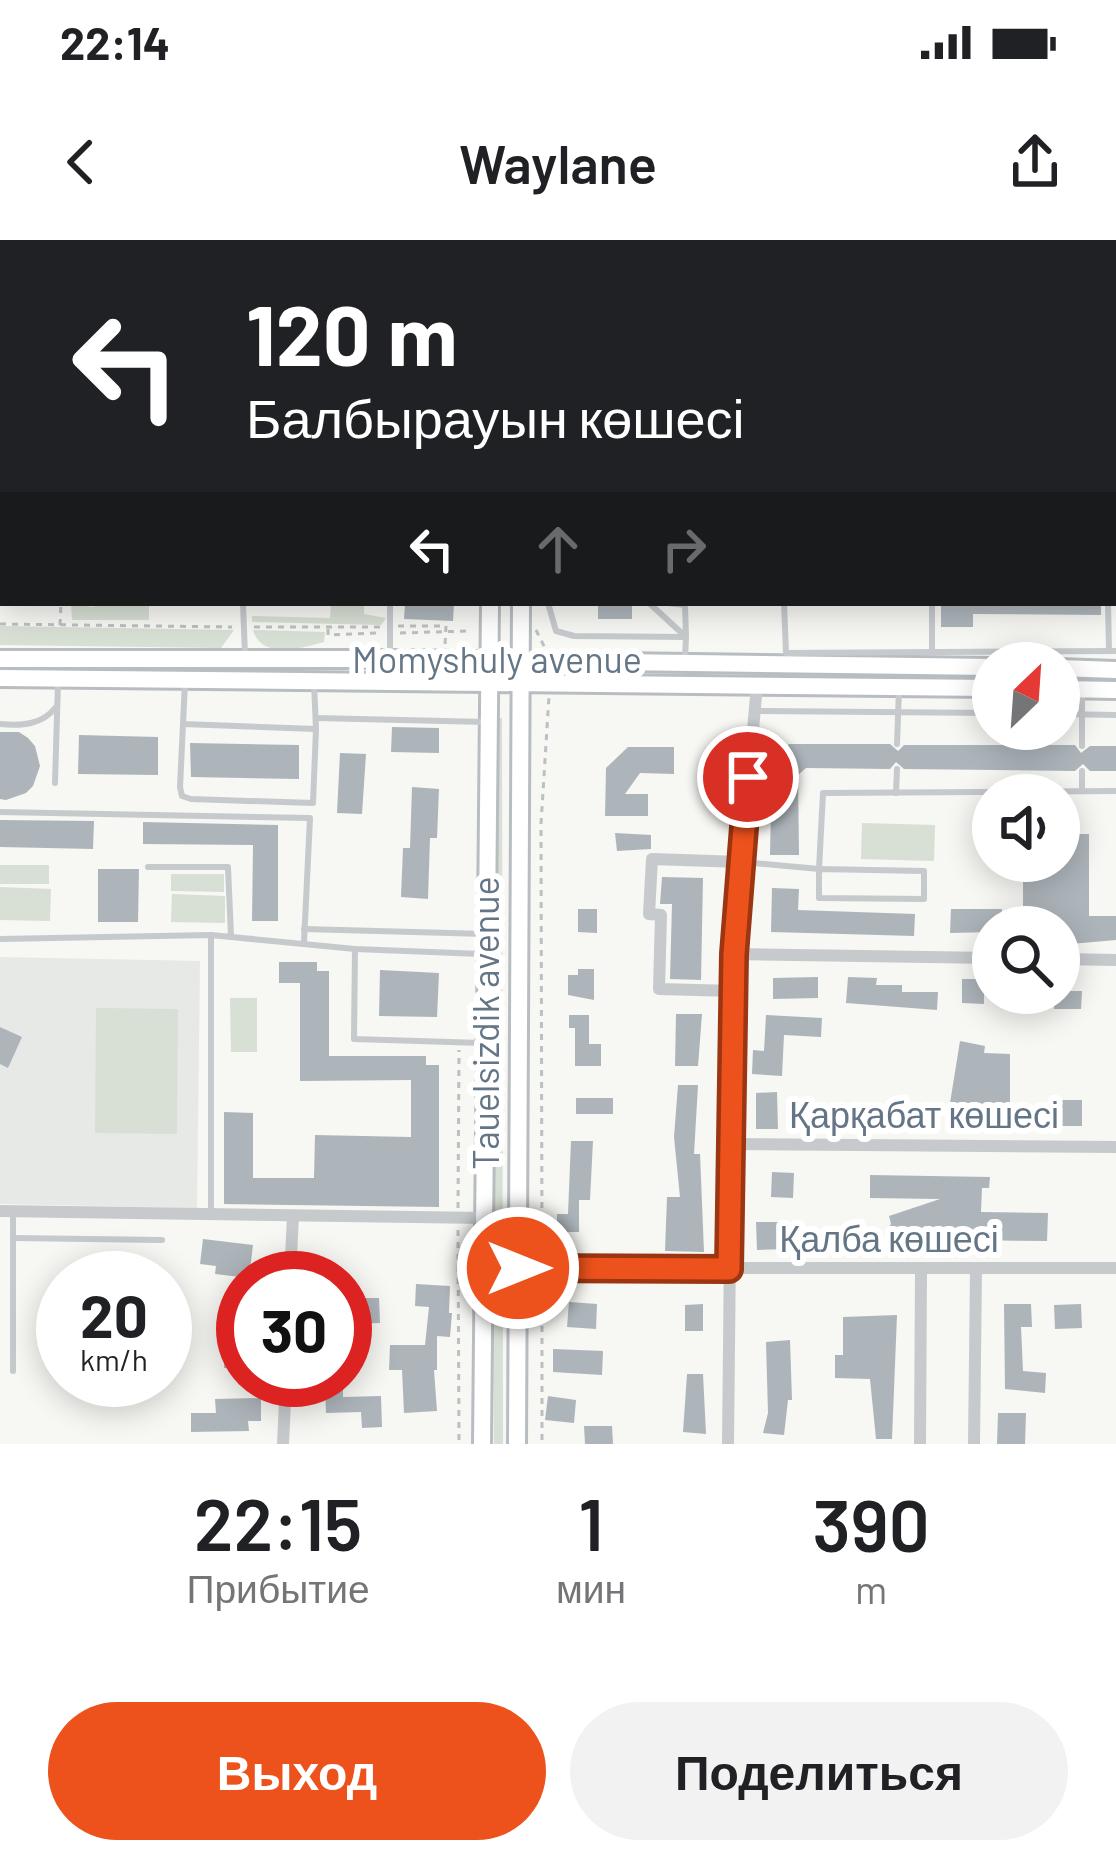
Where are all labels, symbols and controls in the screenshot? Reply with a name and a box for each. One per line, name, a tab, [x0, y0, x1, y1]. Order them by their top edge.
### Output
text: 22:14	[60, 15, 170, 69]
icon: back	[48, 129, 114, 195]
icon: share	[1002, 129, 1068, 195]
text: Waylane	[459, 130, 657, 195]
text: 120 m	[246, 282, 458, 383]
icon: left	[48, 288, 204, 444]
text: Балбырауын көшесі	[246, 384, 745, 449]
icon: left	[399, 516, 465, 582]
icon: ahead	[525, 516, 591, 582]
icon: right	[651, 516, 717, 582]
street label: Momyshuly avenue	[352, 637, 642, 680]
north arrow	[972, 642, 1080, 750]
map controls	[972, 642, 1080, 1014]
pin	[697, 726, 799, 828]
icon: arrive	[715, 744, 781, 810]
button: sound	[972, 774, 1080, 882]
street label: Tauelsizdik avenue	[463, 876, 506, 1170]
button: search	[972, 906, 1080, 1014]
street label: Қарқабат көшесі	[789, 1092, 1059, 1136]
position arrow	[455, 1205, 581, 1331]
street label: Қалба көшесі	[779, 1216, 999, 1260]
speed limit sign: 30	[216, 1251, 372, 1407]
text: 20	[80, 1278, 148, 1350]
text: km/h	[80, 1341, 148, 1377]
text: 22:15	[194, 1479, 362, 1565]
text: 1	[578, 1479, 604, 1565]
text: 390	[813, 1480, 930, 1566]
text: Прибытие	[186, 1564, 370, 1611]
text: мин	[556, 1564, 626, 1611]
text: m	[855, 1565, 887, 1612]
button: Выход	[48, 1702, 546, 1840]
button: Поделиться	[570, 1702, 1068, 1840]

